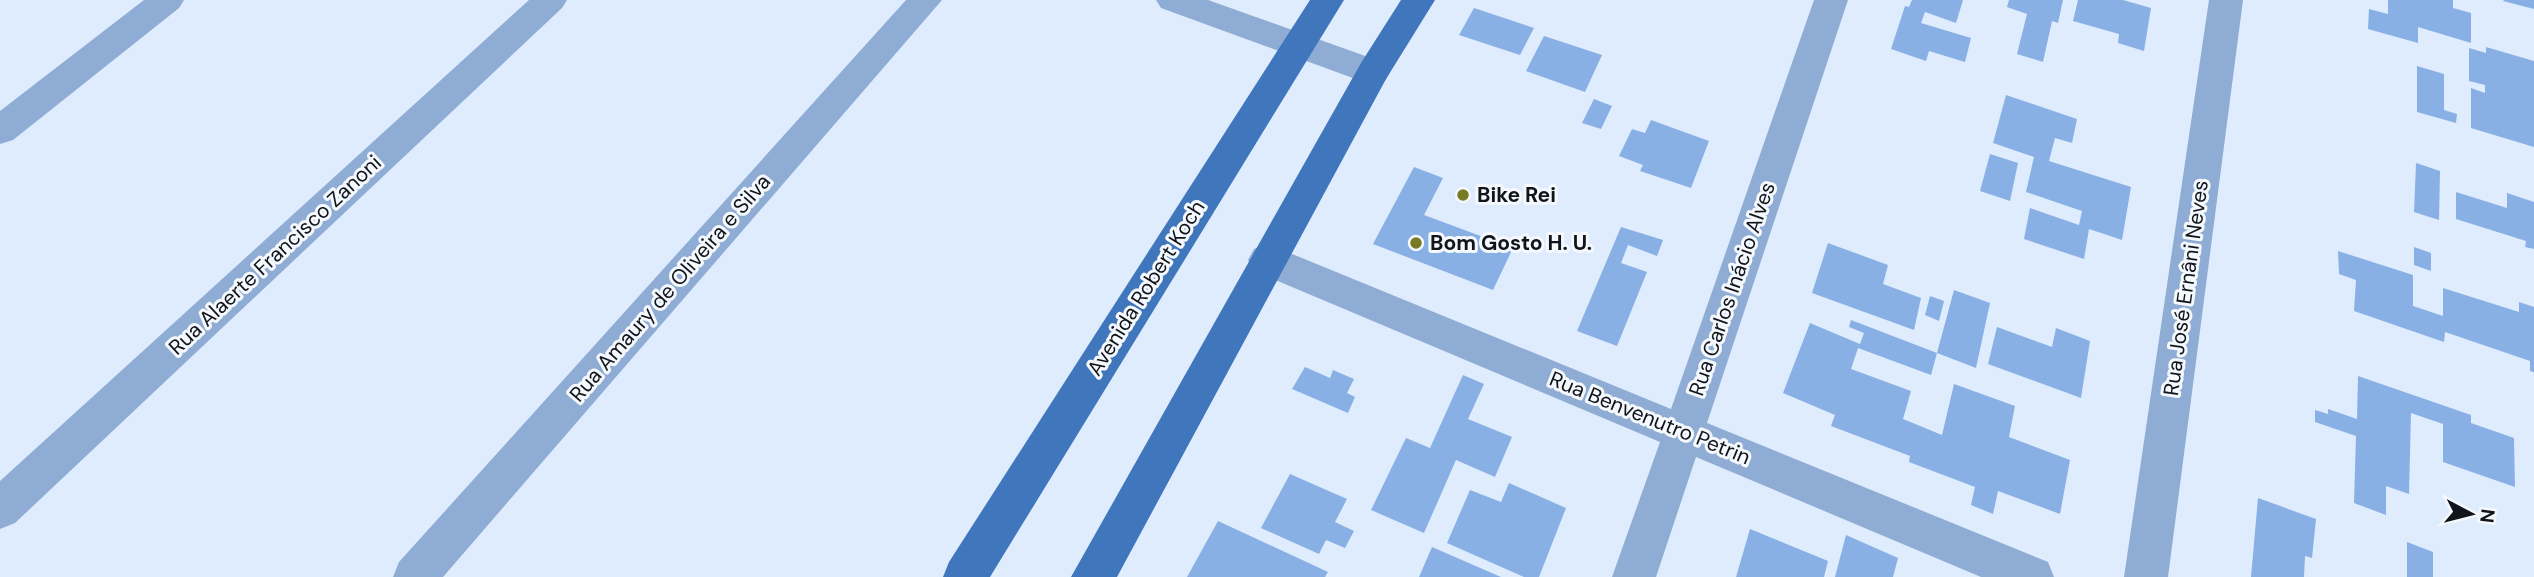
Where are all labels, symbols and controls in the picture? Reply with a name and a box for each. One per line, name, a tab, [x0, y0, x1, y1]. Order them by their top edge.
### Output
street label: Rua Alaerte Francisco Zanoni	[163, 149, 387, 361]
street label: Rua Amaury de Oliveira e Silva	[563, 168, 777, 408]
street label: Rua Carlos Inácio Alves	[1682, 178, 1782, 400]
street label: Rua José Ernâni Neves	[2157, 178, 2215, 398]
place label: Bike Rei	[1477, 181, 1556, 209]
marker: Bike Rei	[1455, 187, 1471, 203]
street label: Avenida Robert Koch	[1081, 195, 1211, 381]
place label: Bom Gosto H. U.	[1430, 229, 1592, 257]
marker: Bom Gosto H. U.	[1408, 235, 1424, 251]
street label: Rua Benvenutro Petrin	[1545, 365, 1755, 471]
north arrow	[2436, 479, 2506, 549]
text: N	[2474, 508, 2501, 524]

